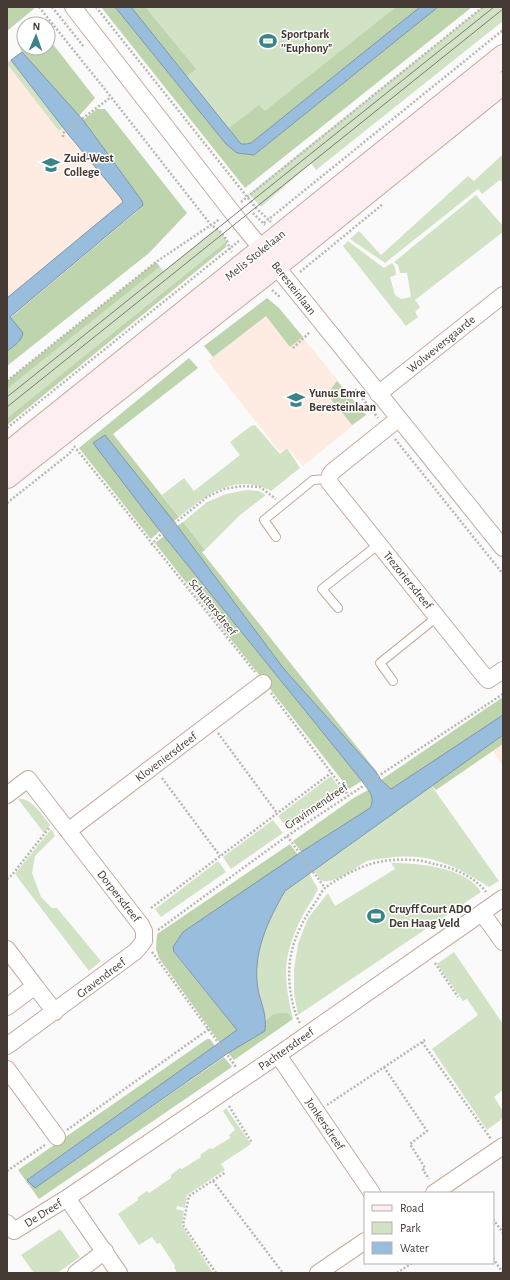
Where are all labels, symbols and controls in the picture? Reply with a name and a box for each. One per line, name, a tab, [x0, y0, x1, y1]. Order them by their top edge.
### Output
north arrow	[16, 16, 56, 56]
text: N	[32, 21, 40, 32]
place label: Sportpark ''Euphony"	[281, 28, 332, 55]
sports icon: Sportpark ''Euphony"	[258, 31, 278, 51]
place label: Zuid-West College	[64, 152, 114, 178]
school or university icon: Zuid-West College	[41, 155, 61, 175]
street label: Melis Stokelaan	[223, 227, 287, 283]
street label: Beresteinlaan	[270, 259, 318, 317]
street label: Wolweversgaarde	[405, 313, 477, 375]
place label: Yunus Emre Beresteinlaan	[309, 387, 376, 413]
school or university icon: Yunus Emre Beresteinlaan	[286, 390, 306, 410]
street label: Trezoriersdreef	[381, 549, 436, 612]
street label: Schuttersdreef	[187, 577, 240, 638]
street label: Kloveniersdreef	[133, 729, 200, 784]
street label: Gravinnendreef	[282, 780, 351, 831]
street label: Dorpersdreef	[95, 868, 144, 925]
place label: Cruyff Court ADO Den Haag Veld	[389, 903, 472, 929]
sports icon: Cruyff Court ADO Den Haag Veld	[366, 906, 386, 926]
street label: Gravendreef	[74, 955, 129, 1000]
street label: Pachtersdreef	[256, 1025, 317, 1072]
street label: Jonkersdreef	[303, 1096, 347, 1153]
legend	[364, 1192, 494, 1264]
street label: De Dreef	[22, 1196, 65, 1229]
text: Road	[400, 1202, 424, 1214]
text: Park	[400, 1222, 421, 1234]
text: Water	[400, 1242, 429, 1254]

